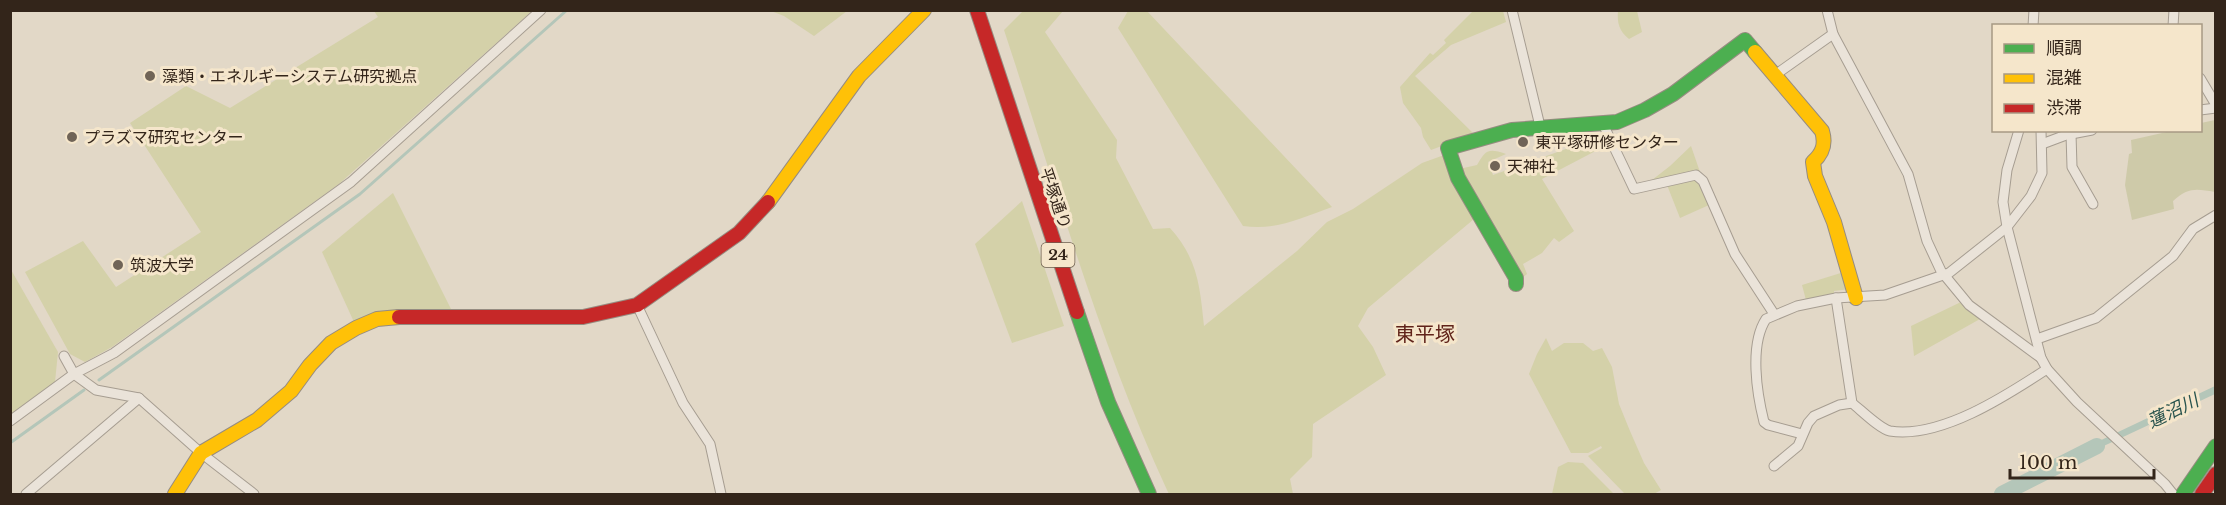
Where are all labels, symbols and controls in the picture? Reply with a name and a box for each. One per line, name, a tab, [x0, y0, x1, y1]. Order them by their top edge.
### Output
legend	[1992, 24, 2202, 132]
text: 順調	[2046, 37, 2082, 59]
place label: 藻類・エネルギーシステム研究拠点	[162, 66, 417, 86]
text: 混雑	[2046, 67, 2082, 89]
marker: 藻類・エネルギーシステム研究拠点	[143, 69, 157, 83]
text: 渋滞	[2046, 97, 2082, 119]
place label: プラズマ研究センター	[84, 127, 244, 147]
marker: プラズマ研究センター	[65, 130, 79, 144]
place label: 東平塚研修センター	[1535, 132, 1679, 152]
marker: 東平塚研修センター	[1516, 135, 1530, 149]
place label: 天神社	[1507, 156, 1555, 176]
marker: 天神社	[1488, 159, 1502, 173]
street label: 平塚通り	[1036, 164, 1076, 232]
road number: 24	[1042, 243, 1074, 267]
place label: 筑波大学	[130, 255, 194, 275]
marker: 筑波大学	[111, 258, 125, 272]
district label: 東平塚	[1395, 322, 1455, 346]
water label: 蓮沼川	[2144, 388, 2204, 433]
scale bar	[2010, 442, 2154, 480]
text: 100 m	[2019, 452, 2077, 474]

